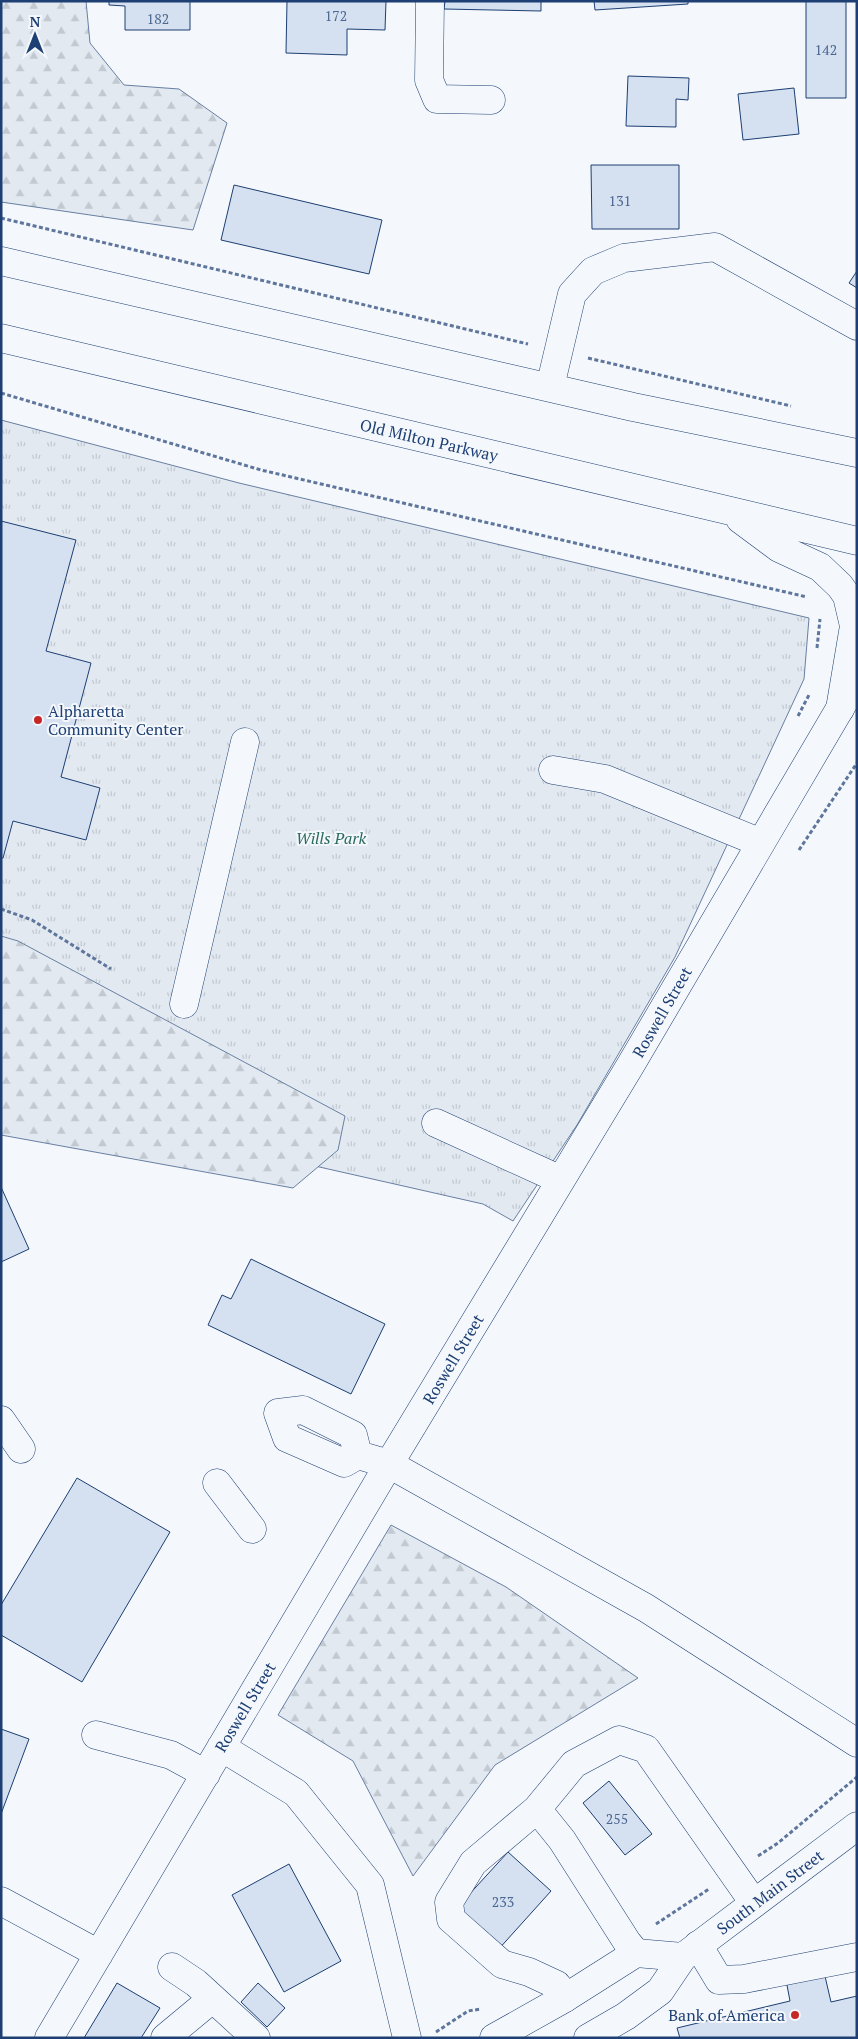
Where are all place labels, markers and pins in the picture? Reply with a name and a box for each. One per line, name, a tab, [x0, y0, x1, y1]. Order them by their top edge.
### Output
place label: Alpharetta Community Center	[48, 700, 184, 740]
marker: Alpharetta Community Center	[32, 714, 44, 726]
place label: Bank of America	[668, 2004, 785, 2026]
marker: Bank of America	[789, 2009, 801, 2021]

